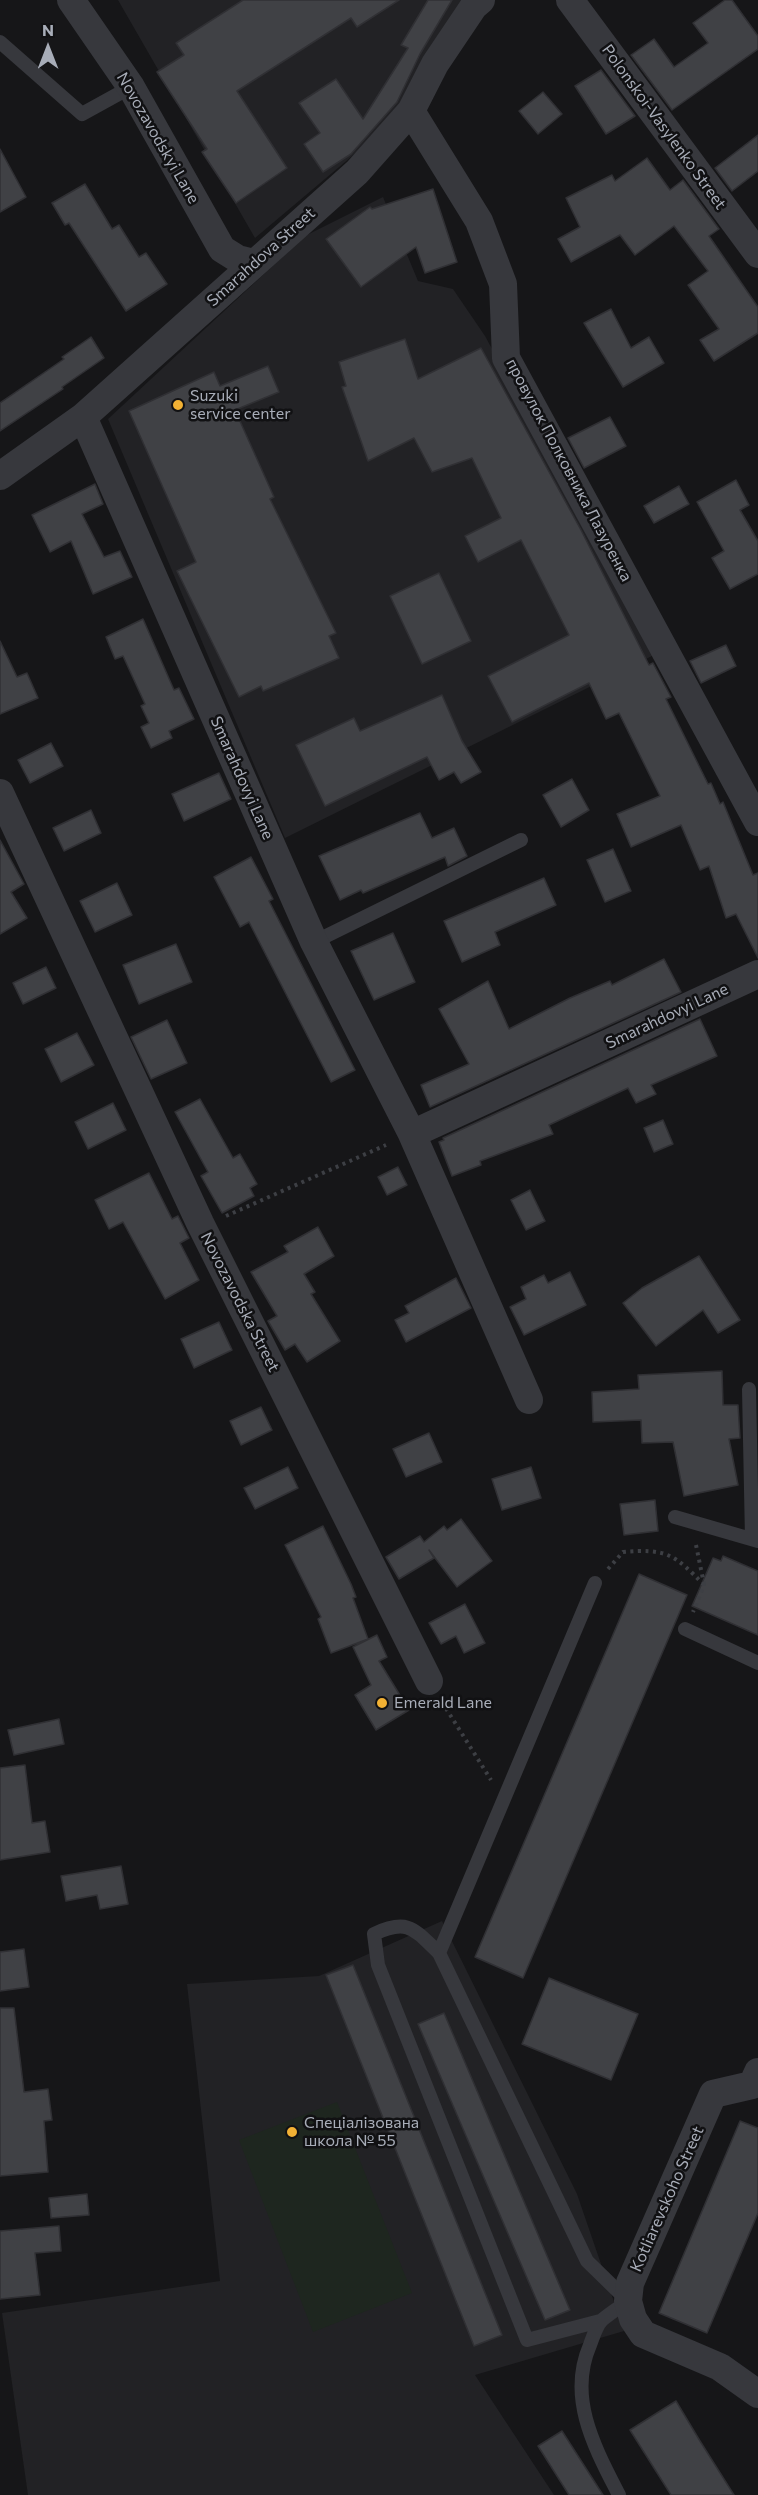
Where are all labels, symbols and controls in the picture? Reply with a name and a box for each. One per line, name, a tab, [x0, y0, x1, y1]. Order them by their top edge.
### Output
north arrow	[18, 18, 78, 78]
text: N	[42, 20, 54, 39]
street label: Polonskoi-Vasylenko Street	[598, 41, 730, 213]
street label: Novozavodskyi Lane	[113, 69, 203, 207]
street label: Smarahdova Street	[203, 203, 319, 311]
street label: провулок Полковника Лазуренка	[502, 355, 636, 585]
place label: Suzuki service center	[190, 386, 291, 424]
marker: Suzuki service center	[171, 398, 185, 412]
street label: Smarahdovyi Lane	[206, 713, 278, 843]
street label: Smarahdovyi Lane	[603, 979, 731, 1053]
street label: Novozavodska Street	[196, 1229, 284, 1375]
place label: Emerald Lane	[394, 1693, 492, 1713]
marker: Emerald Lane	[375, 1696, 389, 1710]
place label: Спеціалізована школа № 55	[304, 2113, 419, 2151]
street label: Kotliarevskoho Street	[626, 2123, 708, 2275]
marker: Спеціалізована школа № 55	[285, 2125, 299, 2139]

